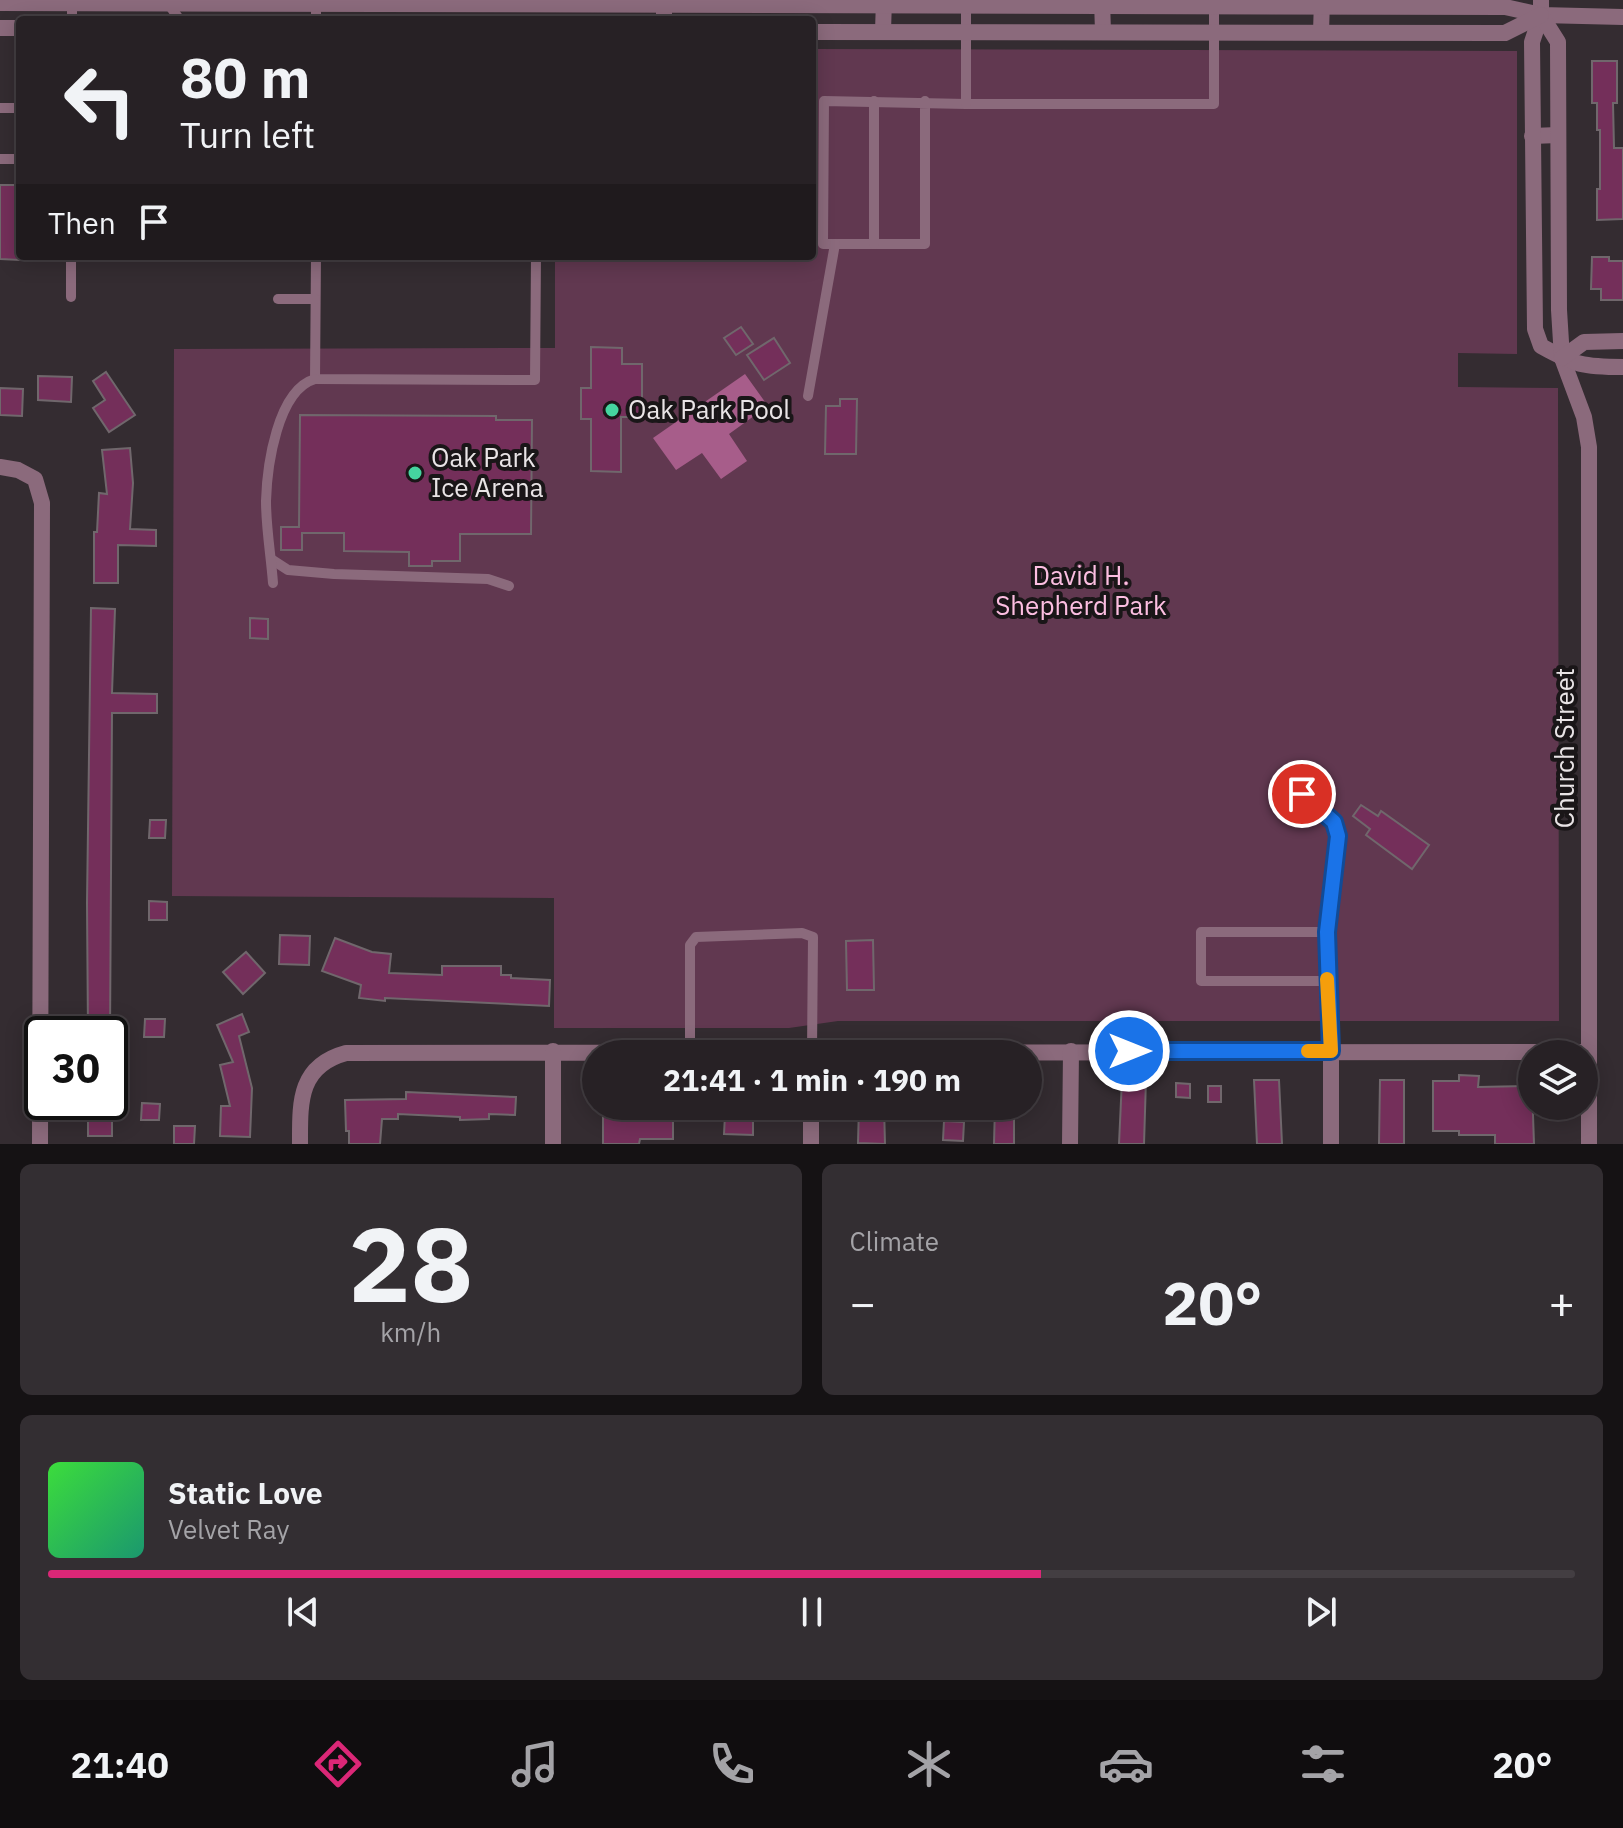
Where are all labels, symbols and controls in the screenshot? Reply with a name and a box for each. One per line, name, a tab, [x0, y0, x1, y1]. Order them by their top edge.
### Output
text: 80 m	[180, 41, 310, 113]
icon: left	[48, 48, 152, 152]
text: Turn left	[180, 111, 315, 158]
icon: arrive	[132, 200, 176, 244]
text: Then	[48, 203, 116, 242]
place label: Oak Park Pool	[628, 392, 790, 426]
marker: Oak Park Pool	[603, 401, 621, 419]
place label: Oak Park Ice Arena	[431, 440, 544, 504]
marker: Oak Park Ice Arena	[406, 464, 424, 482]
park label: David H. Shepherd Park	[995, 558, 1167, 622]
street label: Church Street	[1547, 668, 1581, 828]
pin	[1268, 760, 1336, 828]
icon: arrive	[1280, 772, 1324, 816]
position arrow	[1087, 1009, 1171, 1093]
speed limit sign: 30	[24, 1016, 128, 1120]
map controls	[1518, 1040, 1598, 1120]
button: layers	[1518, 1040, 1598, 1120]
text: 21:41 · 1 min · 190 m	[663, 1060, 961, 1099]
text: 28	[348, 1195, 473, 1331]
text: Climate	[850, 1224, 939, 1258]
text: 20°	[1162, 1263, 1262, 1342]
text: −	[850, 1274, 876, 1331]
text: +	[1549, 1274, 1575, 1331]
text: km/h	[380, 1315, 441, 1349]
text: Static Love	[168, 1473, 323, 1512]
text: Velvet Ray	[168, 1512, 289, 1546]
icon: previous	[281, 1590, 325, 1634]
icon: pause	[790, 1590, 834, 1634]
icon: next	[1299, 1590, 1343, 1634]
icon: directions	[310, 1736, 366, 1792]
icon: music	[507, 1736, 563, 1792]
icon: phone	[704, 1736, 760, 1792]
icon: climate	[901, 1736, 957, 1792]
icon: car	[1098, 1736, 1154, 1792]
icon: filters	[1295, 1736, 1351, 1792]
text: 21:40	[71, 1741, 169, 1788]
text: 20°	[1492, 1741, 1552, 1788]

